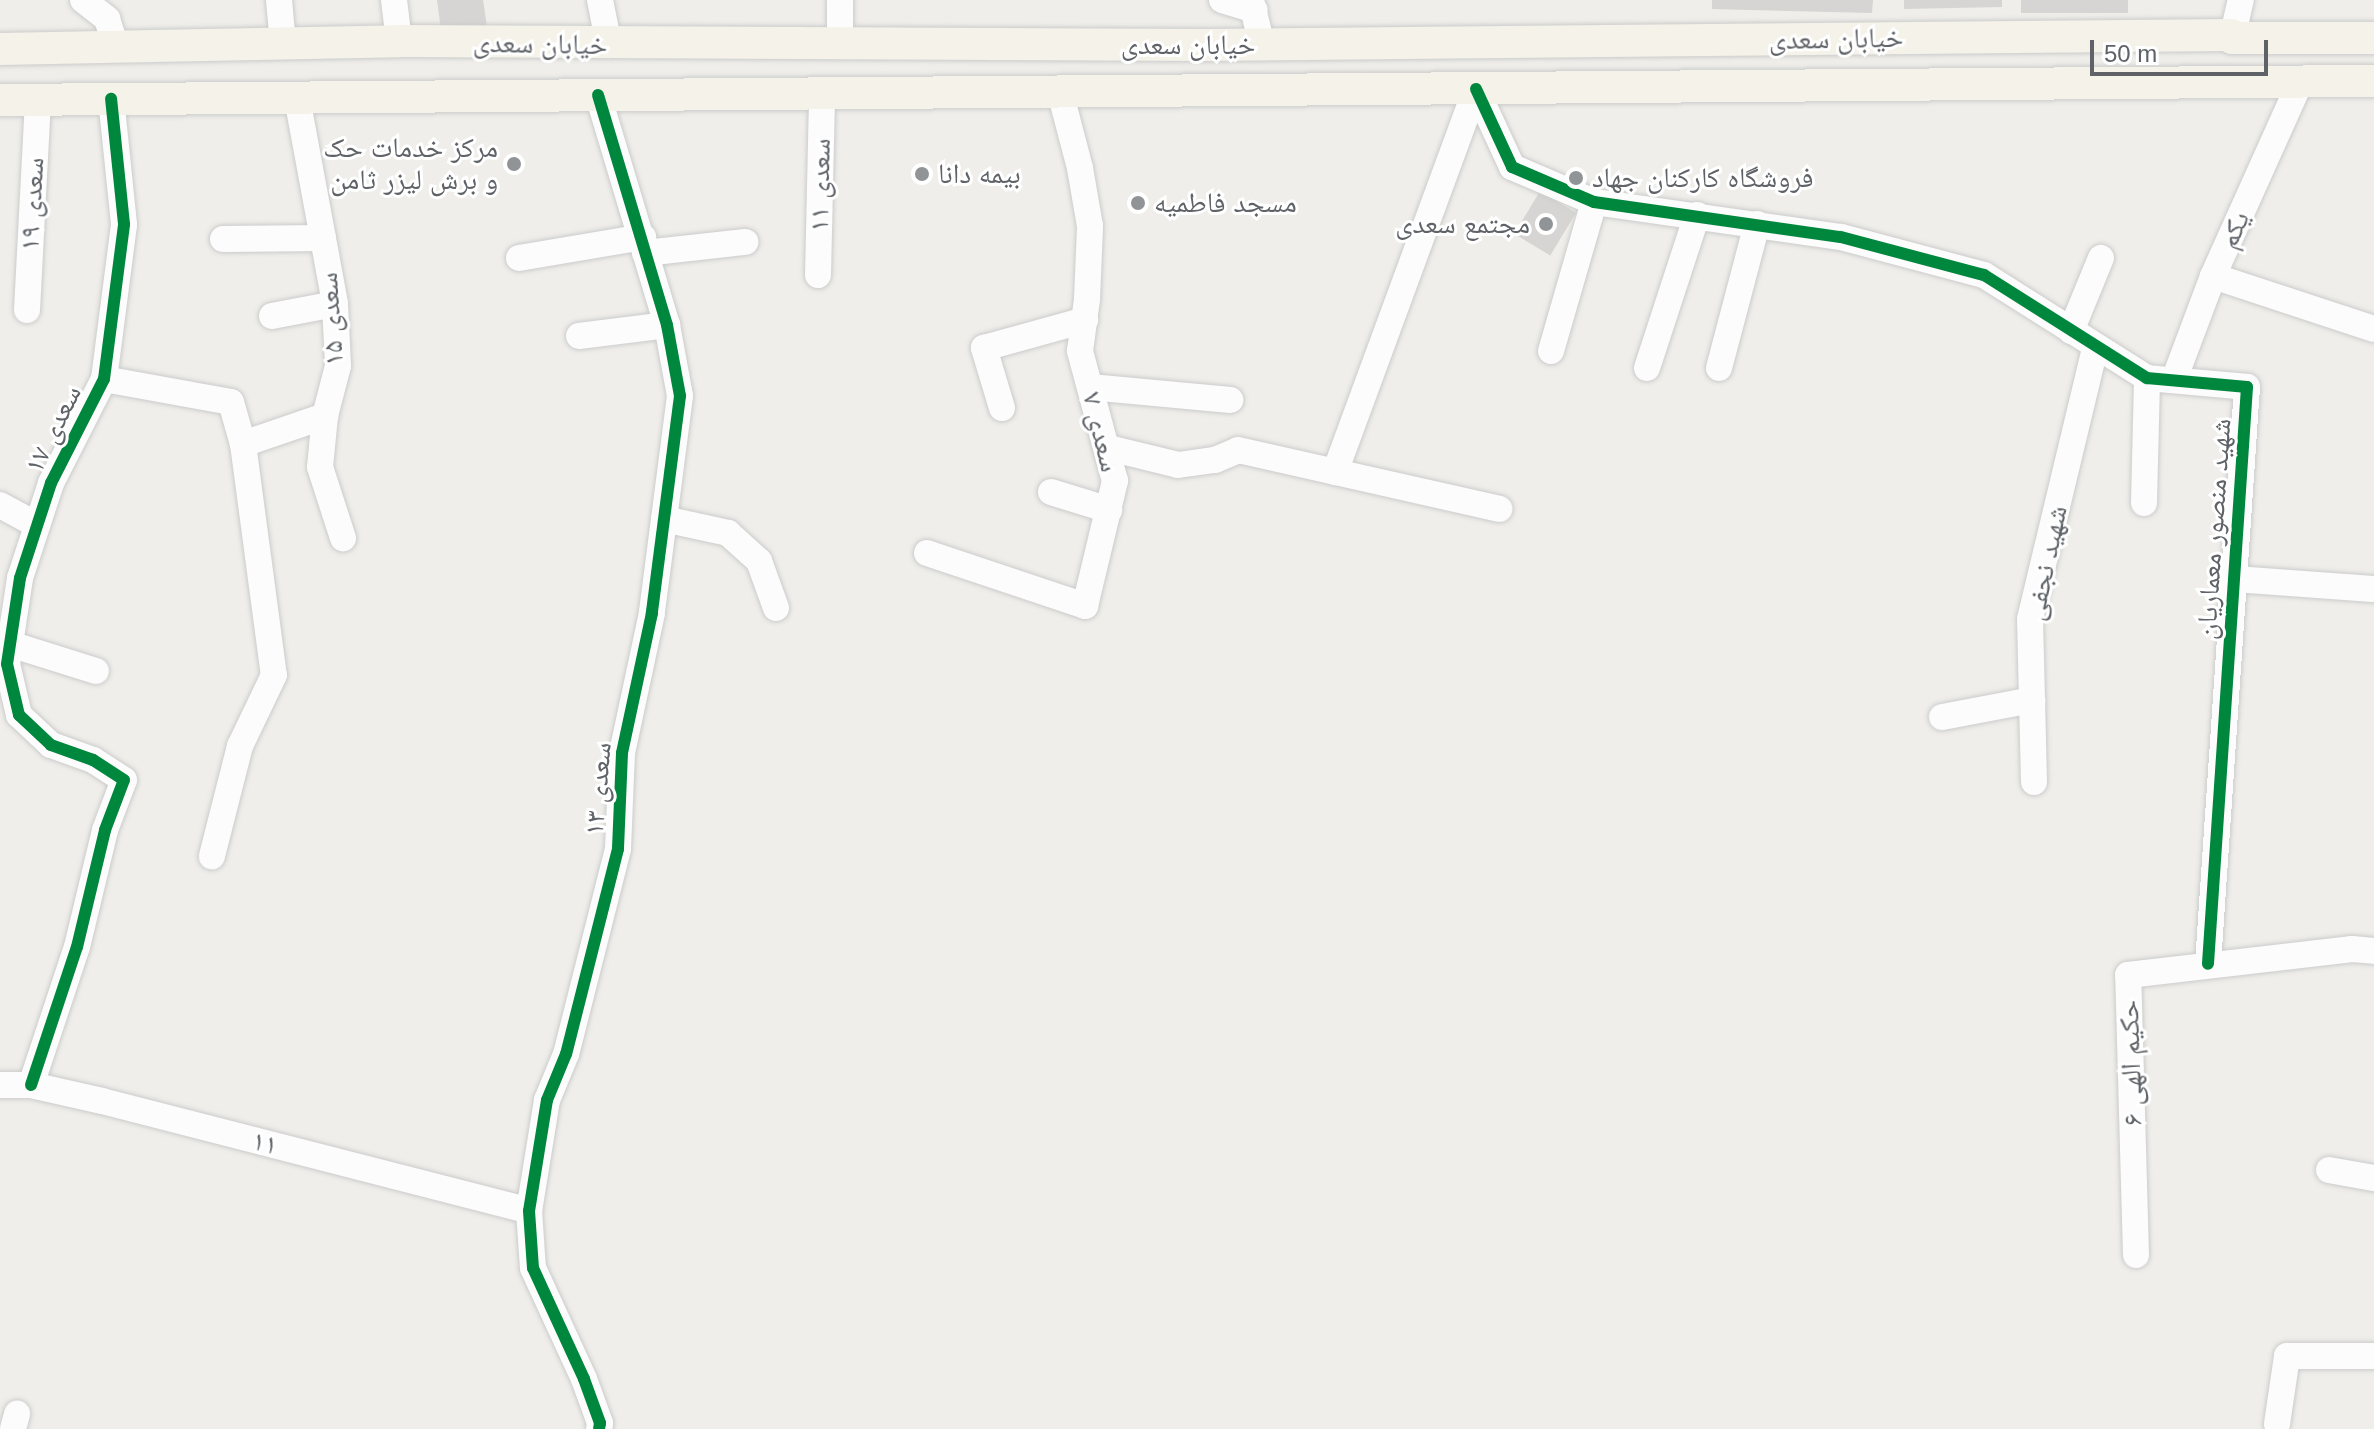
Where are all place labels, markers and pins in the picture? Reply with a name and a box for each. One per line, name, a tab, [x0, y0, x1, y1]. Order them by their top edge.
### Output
place label: مرکز خدمات حک و برش لیزر ثامن	[323, 131, 498, 197]
marker: مرکز خدمات حک و برش لیزر ثامن	[505, 155, 523, 173]
place label: بیمه دانا	[938, 157, 1021, 191]
place label: فروشگاه کارکنان جهاد	[1592, 161, 1813, 195]
marker: بیمه دانا	[913, 165, 931, 183]
marker: فروشگاه کارکنان جهاد	[1567, 169, 1585, 187]
place label: مسجد فاطمیه	[1154, 186, 1297, 220]
marker: مسجد فاطمیه	[1129, 194, 1147, 212]
place label: مجتمع سعدی	[1395, 207, 1530, 241]
marker: مجتمع سعدی	[1537, 215, 1555, 233]

